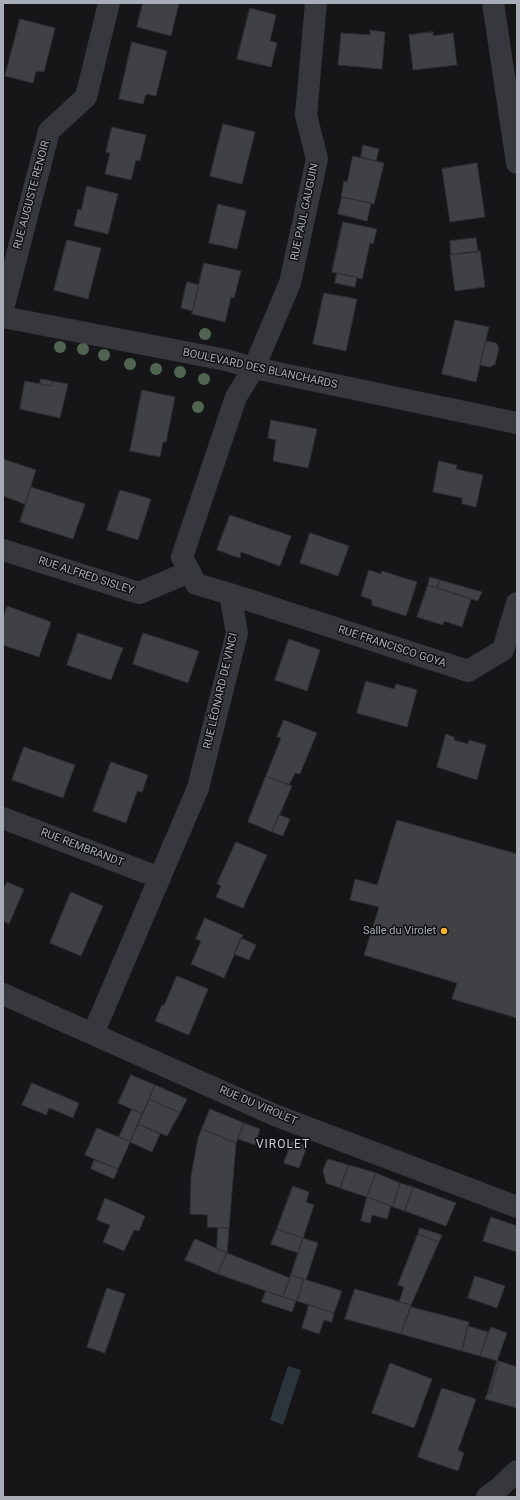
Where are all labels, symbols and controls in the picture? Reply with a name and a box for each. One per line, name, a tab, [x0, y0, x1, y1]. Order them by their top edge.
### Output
street label: RUE AUGUSTE RENOIR	[11, 139, 53, 251]
street label: RUE PAUL GAUGUIN	[288, 162, 322, 262]
street label: BOULEVARD DES BLANCHARDS	[182, 346, 338, 392]
street label: RUE ALFRED SISLEY	[36, 554, 136, 598]
street label: RUE FRANCISCO GOYA	[336, 623, 448, 671]
street label: RUE LÉONARD DE VINCI	[201, 632, 241, 750]
street label: RUE REMBRANDT	[39, 826, 125, 870]
place label: Salle du Virolet	[363, 924, 436, 938]
marker: Salle du Virolet	[439, 926, 449, 936]
street label: RUE DU VIROLET	[217, 1084, 299, 1128]
district label: VIROLET	[256, 1138, 310, 1152]

